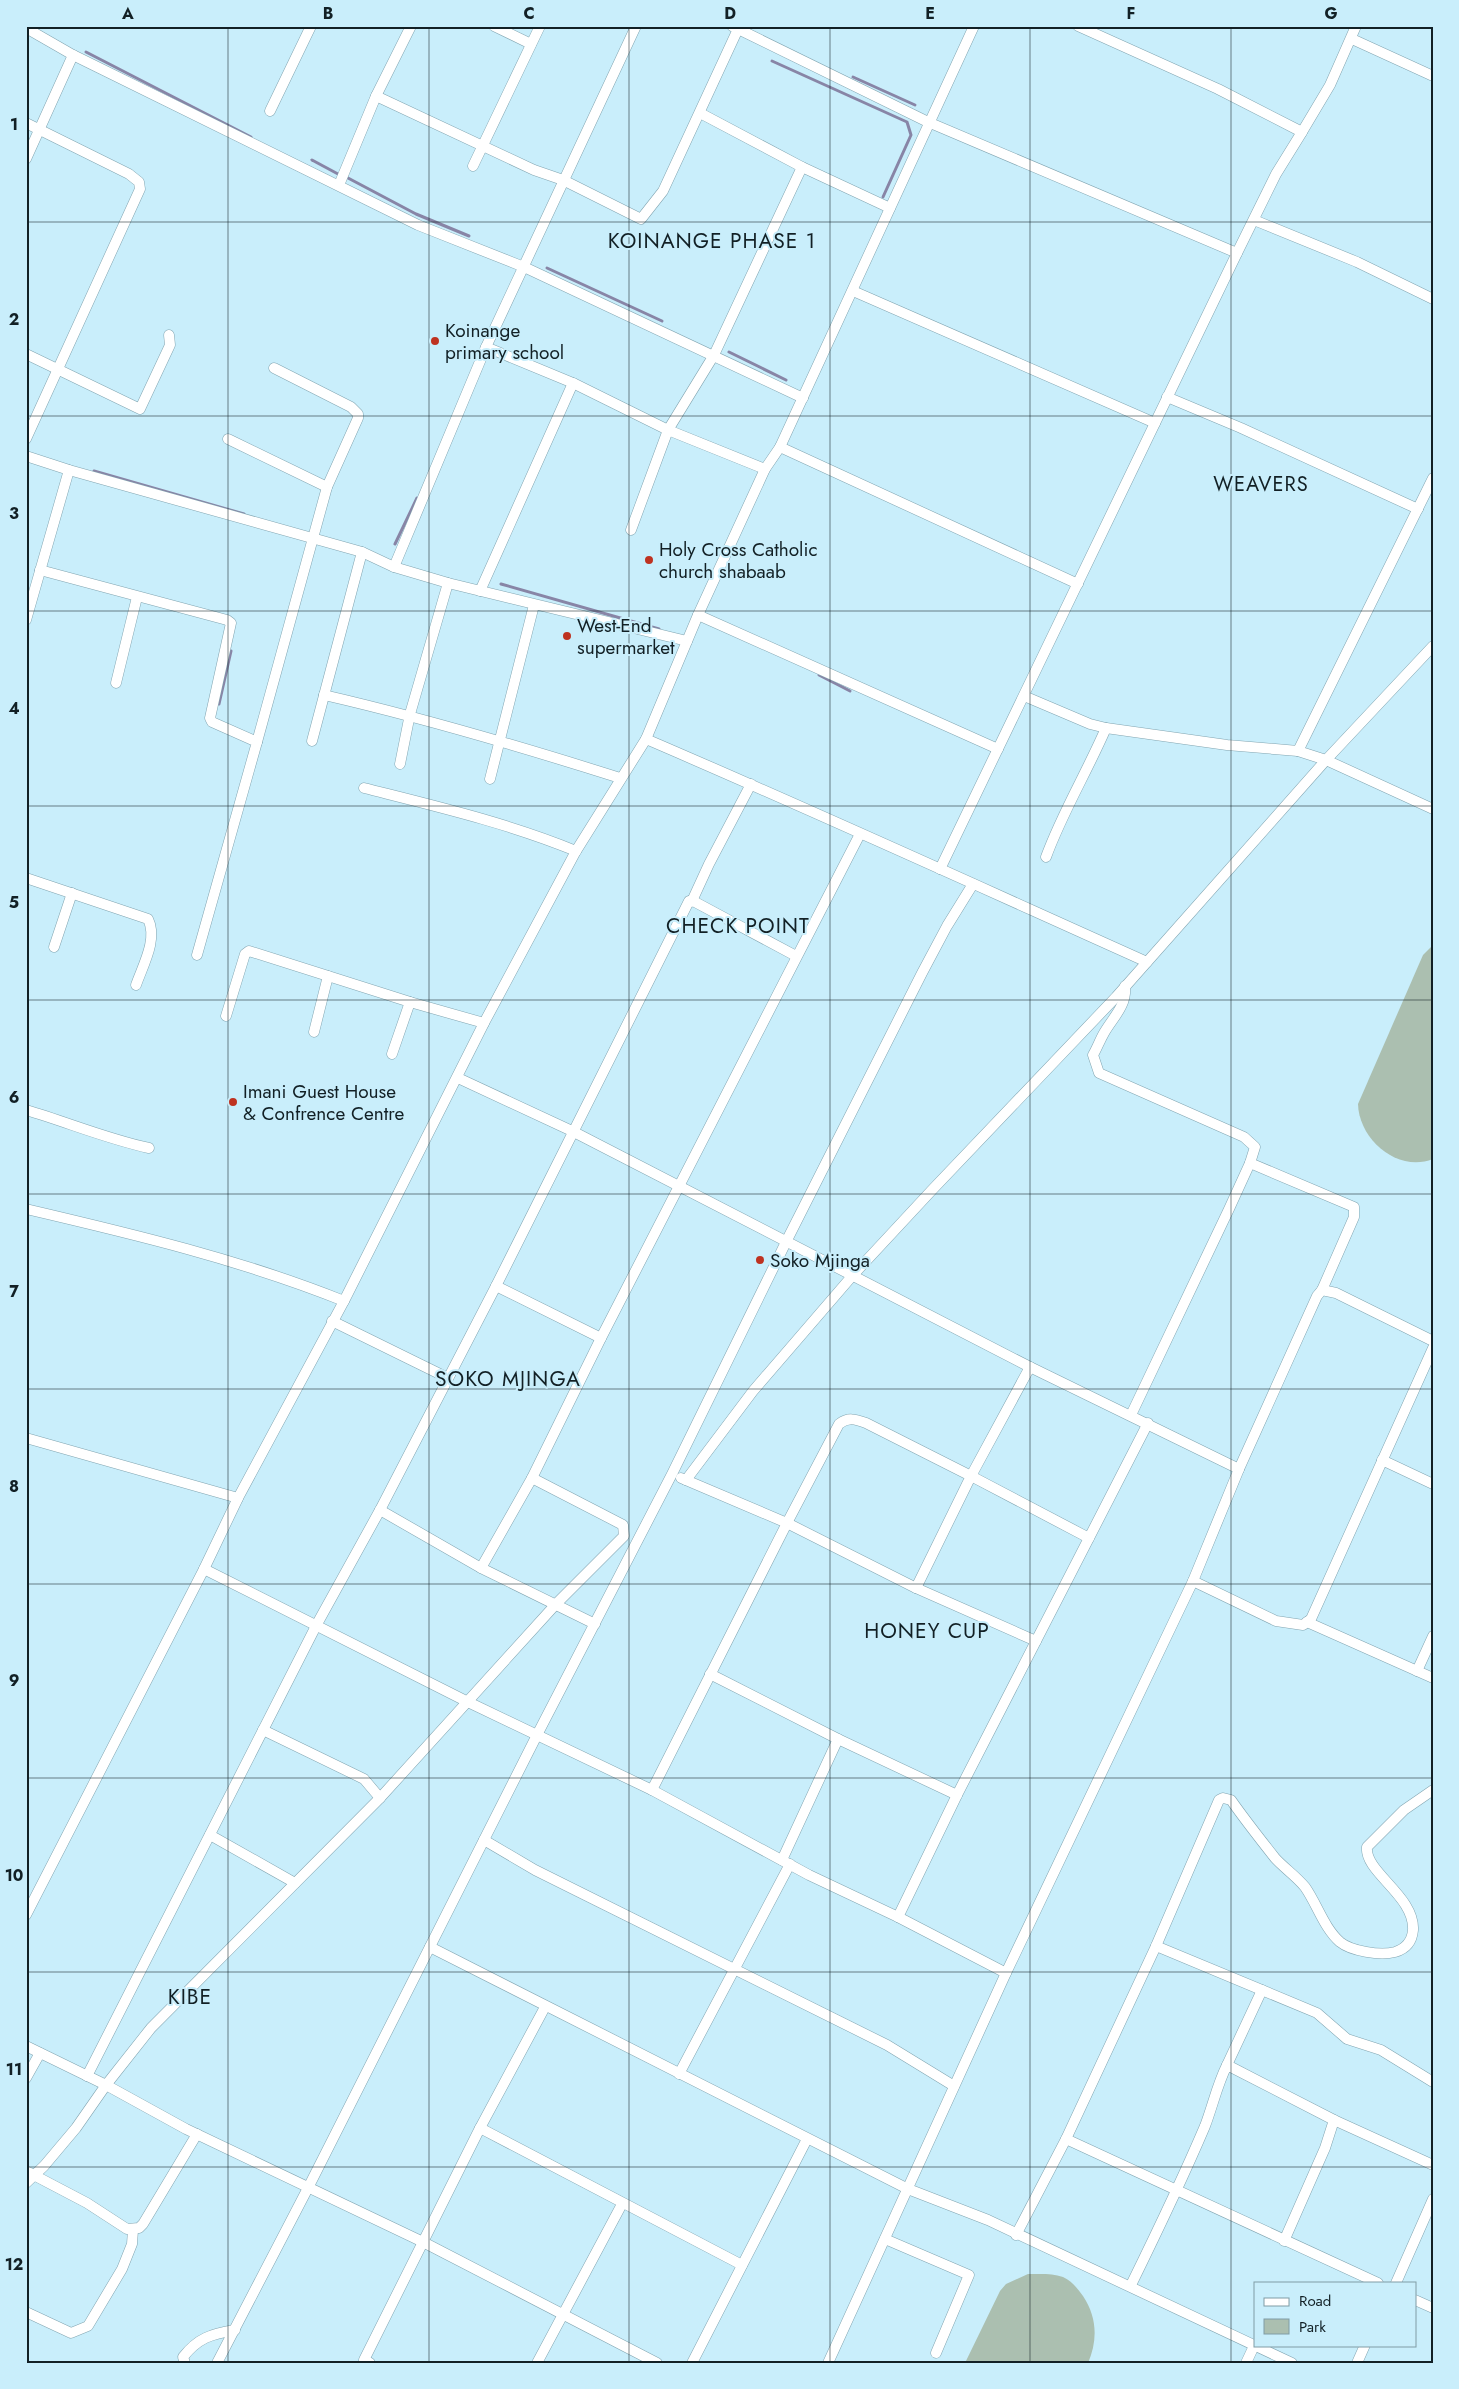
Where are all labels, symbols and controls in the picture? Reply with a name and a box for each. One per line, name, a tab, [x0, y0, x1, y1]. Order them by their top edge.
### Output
text: A	[121, 2, 134, 25]
text: B	[323, 2, 333, 25]
text: C	[523, 2, 535, 25]
text: D	[724, 2, 736, 25]
text: E	[925, 2, 935, 25]
text: F	[1127, 2, 1135, 25]
text: G	[1324, 2, 1338, 25]
text: 1	[10, 113, 18, 136]
district label: KOINANGE PHASE 1	[608, 226, 816, 256]
text: 2	[9, 308, 19, 331]
place label: Koinange primary school	[445, 317, 564, 366]
marker: Koinange primary school	[429, 335, 441, 347]
district label: WEAVERS	[1213, 470, 1309, 499]
text: 3	[9, 502, 19, 525]
place label: Holy Cross Catholic church shabaab	[659, 536, 817, 585]
marker: Holy Cross Catholic church shabaab	[643, 554, 655, 566]
place label: West-End supermarket	[577, 612, 675, 661]
marker: West-End supermarket	[561, 630, 573, 642]
text: 4	[8, 697, 20, 720]
text: 5	[9, 891, 19, 914]
district label: CHECK POINT	[666, 911, 810, 941]
place label: Imani Guest House & Confrence Centre	[243, 1078, 404, 1127]
text: 6	[9, 1086, 19, 1109]
marker: Imani Guest House & Confrence Centre	[227, 1096, 239, 1108]
place label: Soko Mjinga	[770, 1247, 870, 1274]
marker: Soko Mjinga	[754, 1254, 766, 1266]
text: 7	[9, 1280, 19, 1303]
district label: SOKO MJINGA	[435, 1364, 581, 1394]
text: 8	[9, 1475, 19, 1498]
district label: HONEY CUP	[864, 1616, 990, 1646]
text: 9	[9, 1669, 19, 1692]
text: 10	[5, 1864, 23, 1887]
district label: KIBE	[168, 1982, 212, 2012]
text: 11	[6, 2058, 22, 2081]
text: 12	[5, 2253, 23, 2276]
legend	[1254, 2282, 1416, 2346]
text: Road	[1299, 2290, 1331, 2312]
text: Park	[1299, 2316, 1326, 2338]

